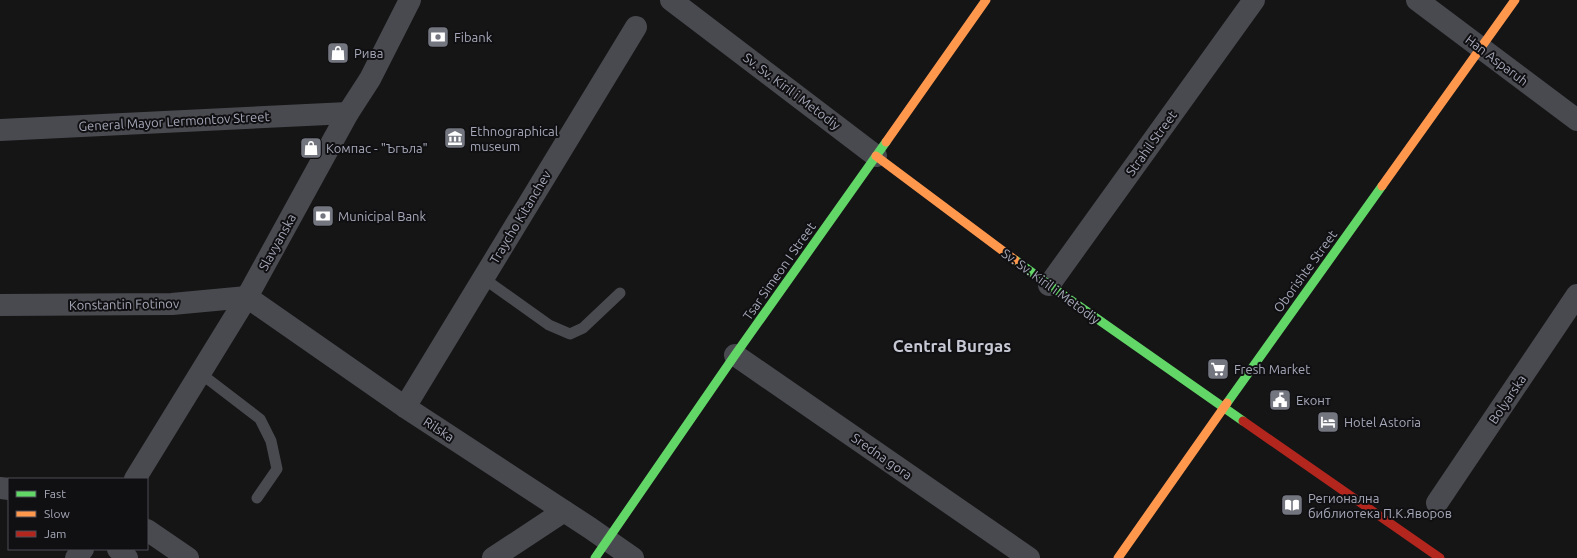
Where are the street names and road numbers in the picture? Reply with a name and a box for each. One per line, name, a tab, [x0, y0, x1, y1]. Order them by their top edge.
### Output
street label: Han Asparuh	[1463, 32, 1531, 88]
street label: Sv. Sv. Kiril i Metodiy	[741, 50, 843, 132]
street label: Strahil Street	[1123, 108, 1179, 178]
street label: General Mayor Lermontov Street	[78, 109, 270, 133]
street label: Traycho Kitanchev	[487, 167, 554, 266]
street label: Slavyanska	[256, 211, 298, 273]
street label: Tsar Simeon I Street	[740, 219, 818, 323]
street label: Oborishte Street	[1271, 227, 1339, 315]
street label: Sv. Sv. Kiril i Metodiy	[999, 246, 1103, 326]
street label: Konstantin Fotinov	[69, 296, 180, 312]
street label: Bolyarska	[1486, 372, 1528, 426]
street label: Rilska	[421, 414, 457, 444]
street label: Sredna gora	[849, 430, 915, 482]

